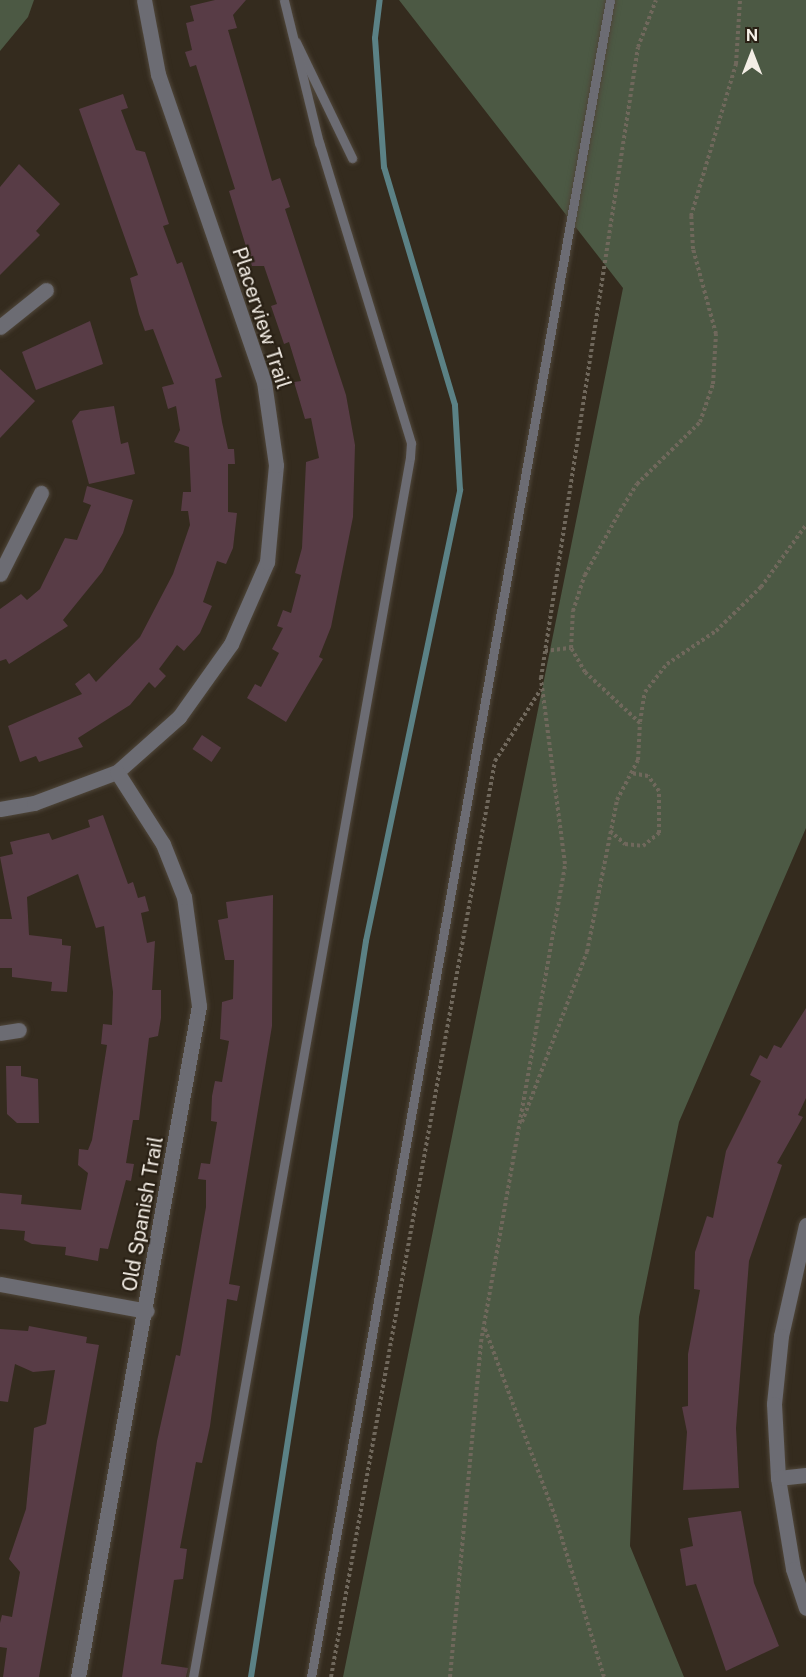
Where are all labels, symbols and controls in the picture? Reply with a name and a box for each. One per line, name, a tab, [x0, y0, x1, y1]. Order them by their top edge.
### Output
north arrow	[722, 24, 782, 84]
text: N	[746, 26, 758, 45]
street label: Placerview Trail	[227, 244, 295, 392]
street label: Old Spanish Trail	[118, 1135, 168, 1293]

